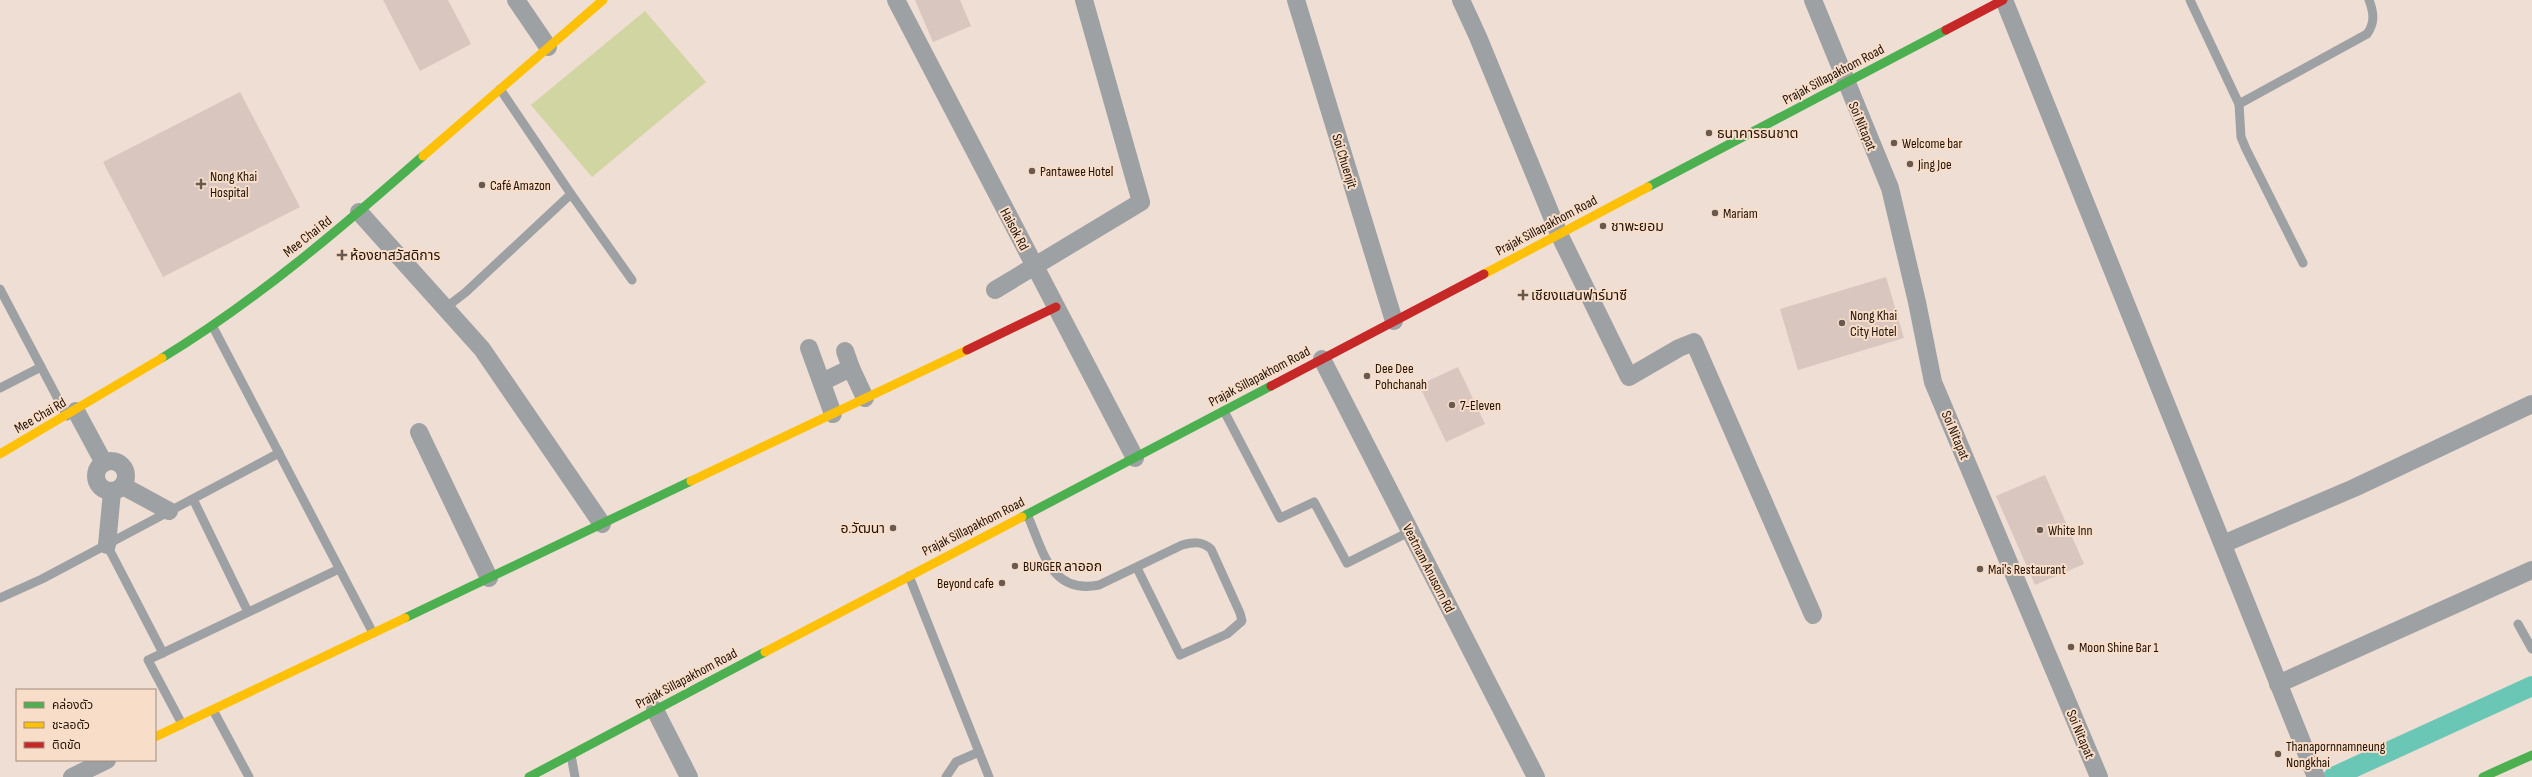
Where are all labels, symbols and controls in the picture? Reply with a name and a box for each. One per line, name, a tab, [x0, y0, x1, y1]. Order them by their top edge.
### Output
street label: Prajak Sillapakhom Road	[1780, 40, 1887, 108]
street label: Soi Nitapat	[1845, 99, 1880, 153]
place label: ธนาคารธนชาต	[1717, 125, 1798, 142]
marker: ธนาคารธนชาต	[1704, 128, 1714, 138]
street label: Soi Chuenjit	[1328, 132, 1361, 191]
place label: Welcome bar	[1902, 135, 1963, 152]
marker: Welcome bar	[1889, 138, 1899, 148]
place label: Jing Joe	[1917, 156, 1952, 173]
marker: Jing Joe	[1905, 159, 1915, 169]
place label: Pantawee Hotel	[1040, 163, 1113, 180]
marker: Pantawee Hotel	[1027, 166, 1037, 176]
place label: Nong Khai Hospital	[210, 168, 257, 201]
place label: Café Amazon	[490, 177, 551, 194]
marker: Nong Khai Hospital	[195, 178, 207, 190]
marker: Café Amazon	[477, 180, 487, 190]
street label: Prajak Sillapakhom Road	[1493, 191, 1600, 259]
street label: Haisok Rd	[996, 205, 1033, 254]
place label: Mariam	[1723, 205, 1758, 222]
marker: Mariam	[1710, 208, 1720, 218]
street label: Mee Chai Rd	[280, 212, 335, 261]
place label: ชาพะยอม	[1611, 218, 1664, 235]
marker: ชาพะยอม	[1598, 221, 1608, 231]
place label: ห้องยาสวัสดิการ	[350, 247, 440, 264]
marker: ห้องยาสวัสดิการ	[337, 250, 347, 260]
place label: เชียงแสนฟาร์มาซี	[1531, 287, 1627, 304]
marker: เชียงแสนฟาร์มาซี	[1518, 290, 1528, 300]
place label: Nong Khai City Hotel	[1850, 307, 1897, 340]
marker: Nong Khai City Hotel	[1837, 318, 1847, 328]
street label: Prajak Sillapakhom Road	[1206, 342, 1313, 410]
place label: Dee Dee Pohchanah	[1375, 360, 1427, 393]
marker: Dee Dee Pohchanah	[1362, 371, 1372, 381]
street label: Mee Chai Rd	[11, 394, 69, 437]
place label: 7-Eleven	[1460, 397, 1501, 414]
marker: 7-Eleven	[1447, 400, 1457, 410]
street label: Soi Nitapat	[1938, 408, 1973, 462]
street label: Prajak Sillapakhom Road	[919, 493, 1027, 560]
place label: อ.วัฒนา	[841, 520, 885, 537]
street label: Veatnam Anusorn Rd	[1399, 521, 1458, 615]
place label: White Inn	[2048, 522, 2093, 539]
marker: อ.วัฒนา	[888, 523, 898, 533]
marker: White Inn	[2035, 525, 2045, 535]
place label: BURGER ลาออก	[1023, 558, 1102, 575]
marker: BURGER ลาออก	[1010, 561, 1020, 571]
place label: Mai's Restaurant	[1988, 561, 2066, 578]
marker: Mai's Restaurant	[1975, 564, 1985, 574]
place label: Beyond cafe	[937, 575, 994, 592]
marker: Beyond cafe	[997, 578, 1007, 588]
place label: Moon Shine Bar 1	[2079, 639, 2158, 656]
marker: Moon Shine Bar 1	[2066, 642, 2076, 652]
street label: Prajak Sillapakhom Road	[633, 644, 740, 712]
legend	[16, 689, 156, 761]
text: คล่องตัว	[52, 698, 93, 713]
street label: Soi Nitapat	[2063, 707, 2098, 761]
text: ชะลอตัว	[52, 718, 90, 733]
text: ติดขัด	[52, 738, 81, 753]
place label: Thanapornnamneung Nongkhai	[2286, 738, 2386, 771]
marker: Thanapornnamneung Nongkhai	[2273, 749, 2283, 759]

